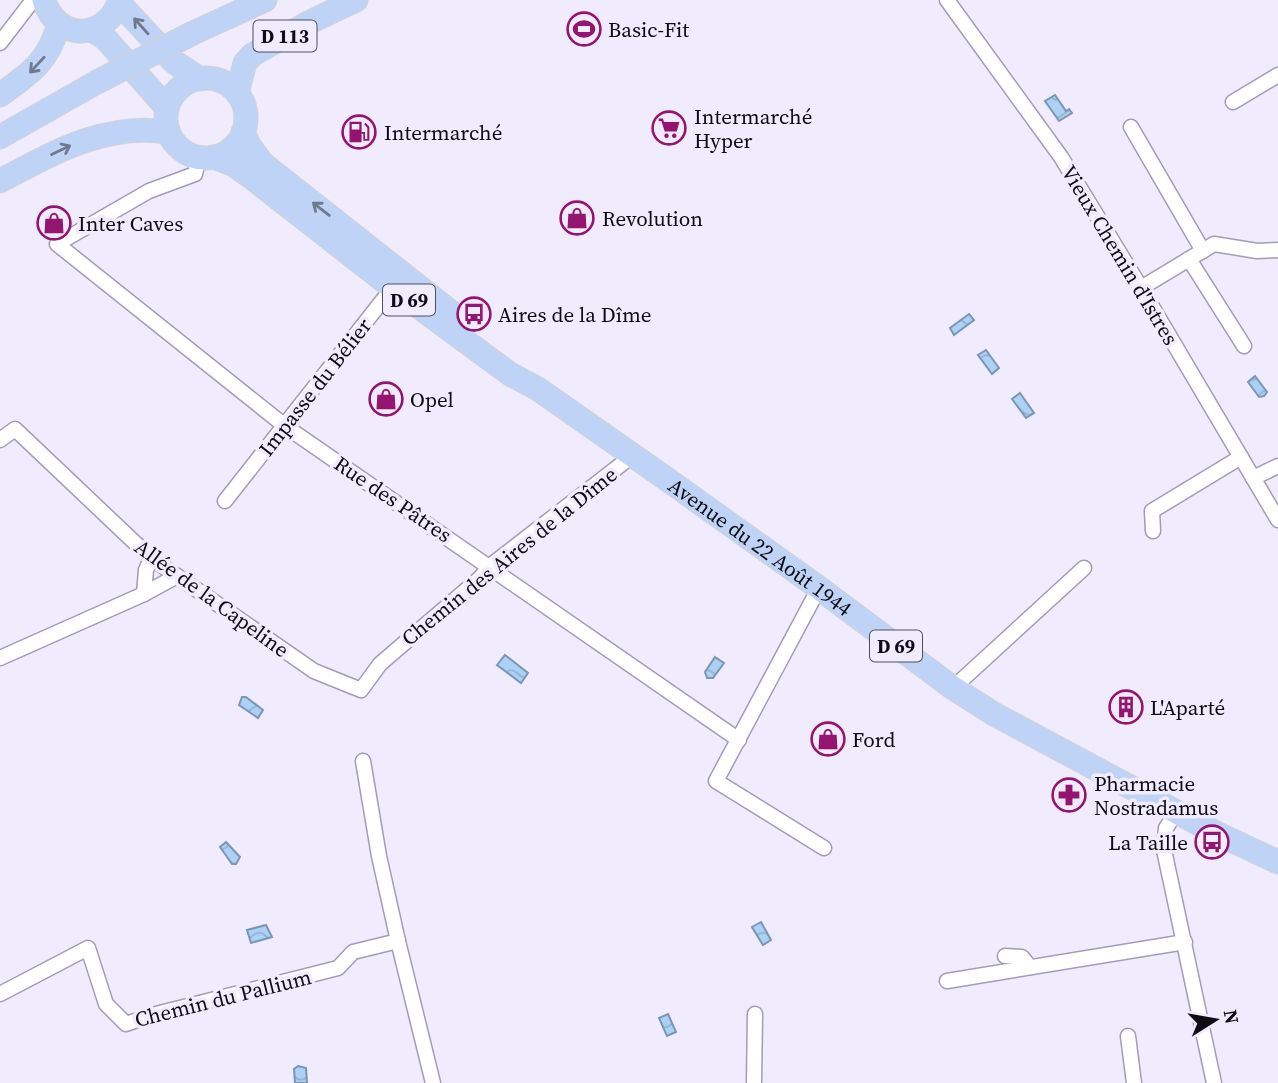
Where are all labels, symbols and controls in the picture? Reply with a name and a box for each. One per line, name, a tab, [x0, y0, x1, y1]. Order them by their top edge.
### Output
sports icon: Basic-Fit	[565, 10, 603, 48]
place label: Basic-Fit	[608, 15, 689, 44]
one-way arrow	[132, 18, 149, 35]
road number: D 113	[254, 20, 316, 52]
one-way arrow	[28, 56, 45, 73]
place label: Intermarché Hyper	[694, 102, 812, 155]
supermarket icon: Intermarché Hyper	[650, 109, 688, 147]
fuel station icon: Intermarché	[340, 113, 378, 151]
place label: Intermarché	[384, 118, 502, 147]
one-way arrow	[50, 143, 71, 157]
street label: Vieux Chemin d'Istres	[1055, 160, 1185, 350]
shop icon: Revolution	[558, 199, 596, 237]
one-way arrow	[312, 202, 330, 217]
shop icon: Inter Caves	[35, 204, 73, 242]
place label: Revolution	[602, 204, 703, 233]
place label: Inter Caves	[78, 209, 183, 238]
road number: D 69	[383, 284, 435, 316]
bus stop icon: Aires de la Dîme	[455, 295, 493, 333]
place label: Aires de la Dîme	[498, 300, 652, 329]
street label: Impasse du Bélier	[252, 312, 378, 462]
shop icon: Opel	[367, 380, 405, 418]
place label: Opel	[410, 385, 454, 414]
street label: Rue des Pâtres	[328, 449, 458, 549]
street label: Chemin des Aires de la Dîme	[395, 460, 623, 652]
street label: Avenue du 22 Août 1944	[663, 471, 858, 623]
street label: Allée de la Capeline	[129, 532, 295, 664]
road number: D 69	[870, 631, 922, 662]
building icon: L'Aparté	[1107, 688, 1145, 726]
place label: L'Aparté	[1150, 693, 1225, 722]
shop icon: Ford	[809, 720, 847, 758]
place label: Ford	[852, 725, 895, 754]
place label: Pharmacie Nostradamus	[1094, 769, 1218, 822]
pharmacy icon: Pharmacie Nostradamus	[1050, 776, 1088, 814]
bus stop icon: La Taille	[1193, 823, 1231, 861]
place label: La Taille	[1108, 828, 1188, 857]
street label: Chemin du Pallium	[132, 962, 314, 1034]
north arrow	[1180, 985, 1250, 1055]
text: N	[1218, 1007, 1246, 1026]

